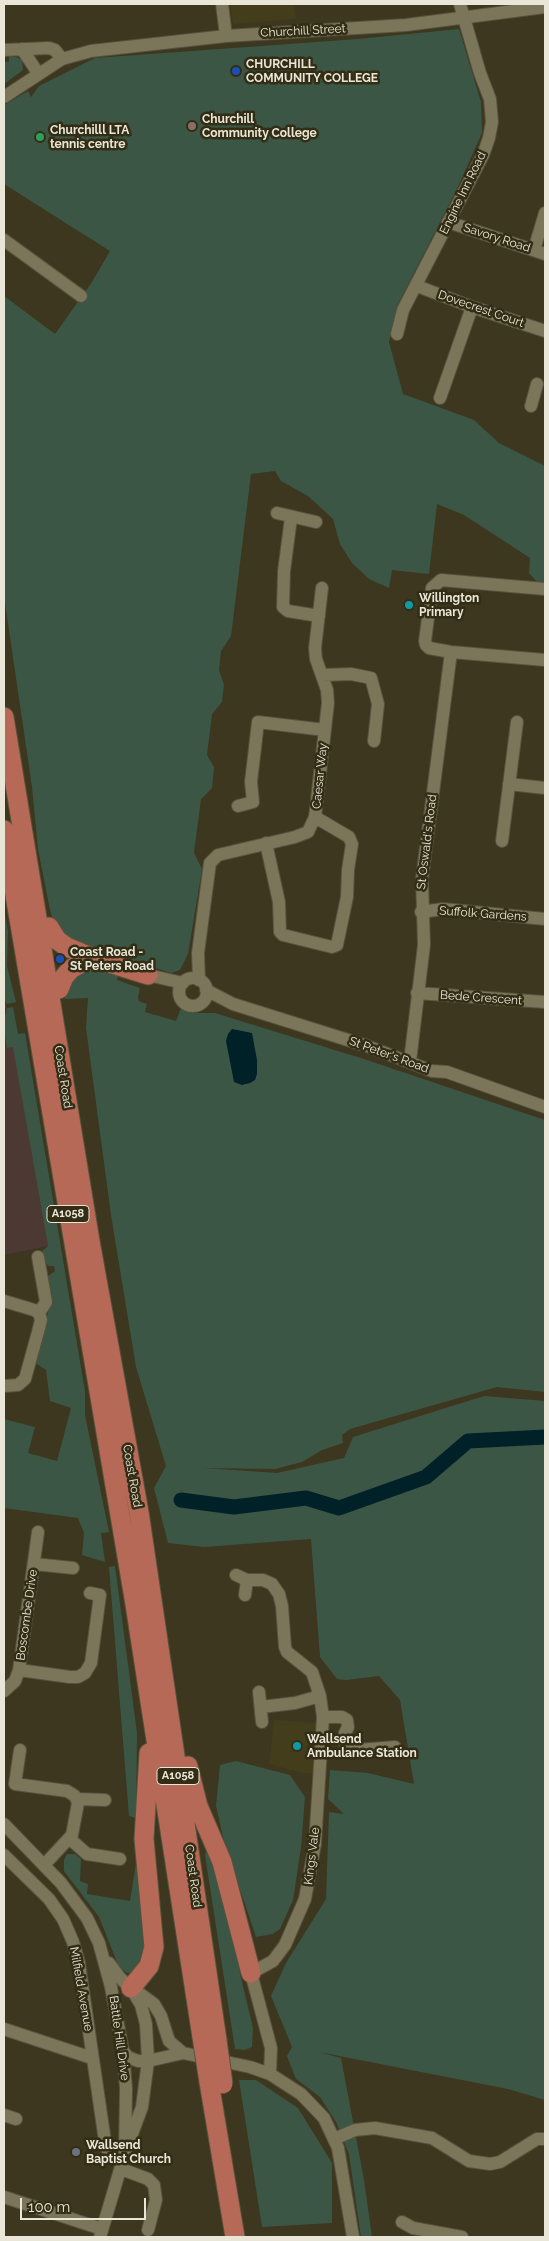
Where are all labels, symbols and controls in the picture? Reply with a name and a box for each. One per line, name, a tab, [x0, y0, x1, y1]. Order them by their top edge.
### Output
street label: Churchill Street	[260, 22, 346, 40]
place label: CHURCHILL COMMUNITY COLLEGE	[246, 57, 378, 85]
marker: CHURCHILL COMMUNITY COLLEGE	[230, 65, 242, 77]
place label: Churchill Community College	[202, 112, 317, 140]
marker: Churchill Community College	[186, 120, 198, 132]
place label: Churchilll LTA tennis centre	[50, 123, 129, 151]
marker: Churchilll LTA tennis centre	[34, 131, 46, 143]
street label: Engine Inn Road	[437, 149, 489, 237]
street label: Savory Road	[462, 220, 532, 256]
street label: Dovecrest Court	[436, 288, 526, 330]
place label: Willington Primary	[419, 591, 479, 619]
marker: Willington Primary	[403, 599, 415, 611]
street label: Caesar Way	[309, 742, 331, 810]
street label: St Oswald's Road	[414, 794, 440, 890]
street label: Suffolk Gardens	[439, 904, 527, 924]
place label: Coast Road - St Peters Road	[70, 945, 154, 973]
marker: Coast Road - St Peters Road	[54, 953, 66, 965]
street label: Bede Crescent	[439, 988, 523, 1008]
street label: St Peter's Road	[347, 1034, 431, 1076]
street label: Coast Road	[51, 1044, 75, 1110]
road number: A1058	[47, 1206, 89, 1222]
street label: Coast Road	[119, 1443, 145, 1509]
street label: Boscombe Drive	[13, 1569, 41, 1661]
place label: Wallsend Ambulance Station	[307, 1732, 417, 1760]
marker: Wallsend Ambulance Station	[291, 1740, 303, 1752]
road number: A1058	[157, 1768, 199, 1784]
street label: Kings Vale	[301, 1826, 323, 1886]
street label: Coast Road	[181, 1844, 205, 1908]
street label: Milfield Avenue	[66, 1946, 96, 2032]
street label: Battle Hill Drive	[106, 1995, 132, 2081]
place label: Wallsend Baptist Church	[86, 2138, 171, 2166]
marker: Wallsend Baptist Church	[70, 2146, 82, 2158]
scale bar	[22, 2188, 149, 2220]
text: 100 m	[28, 2198, 70, 2216]

